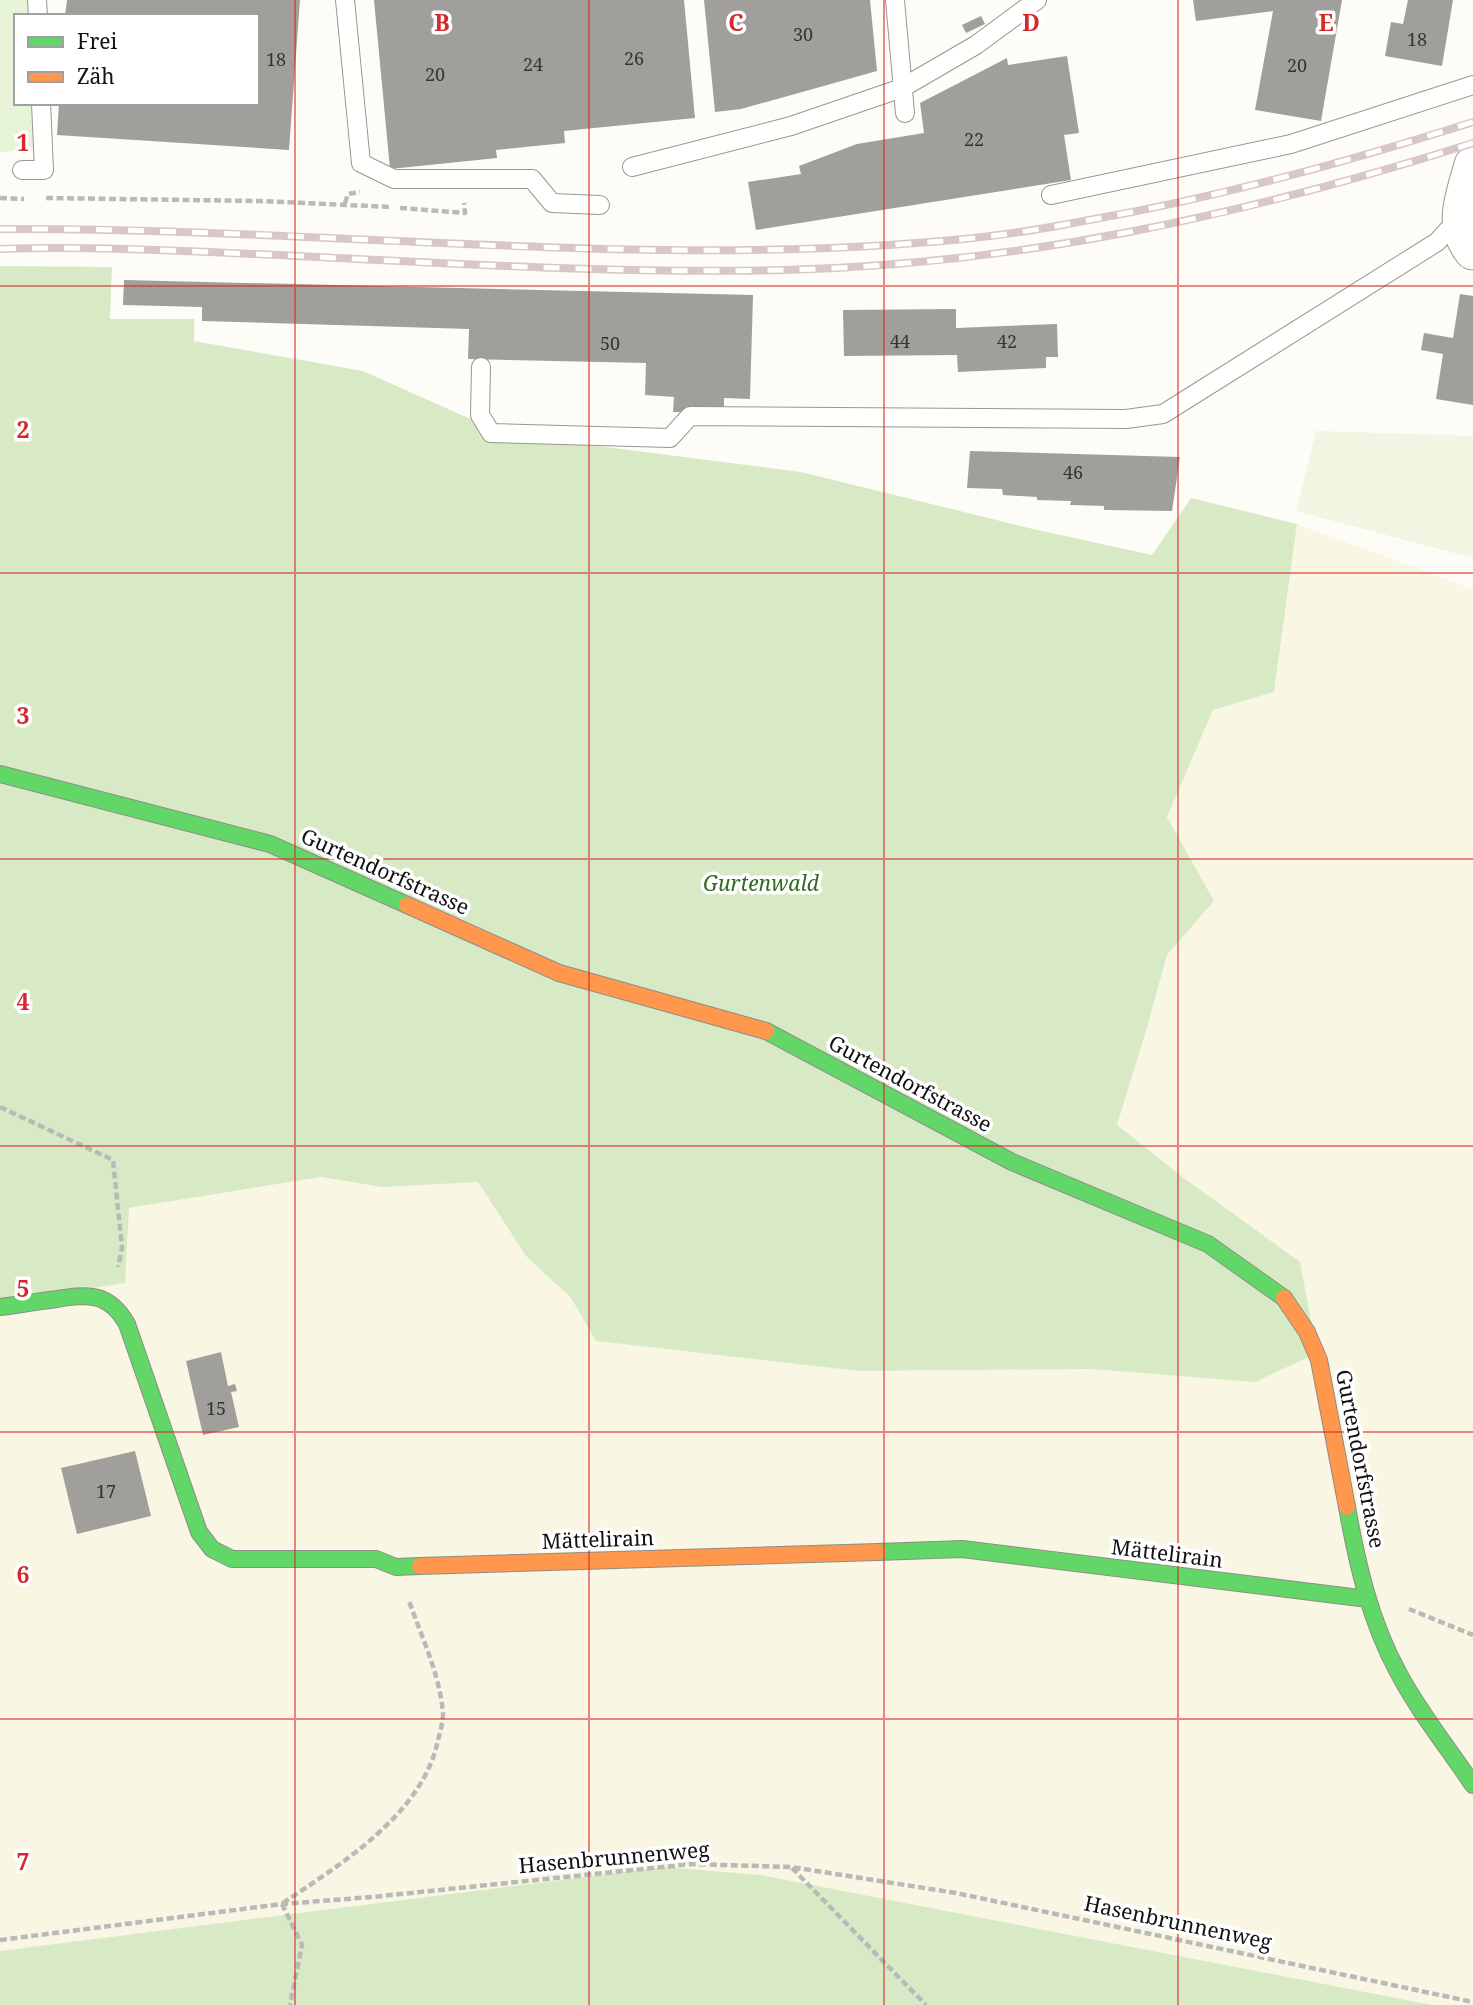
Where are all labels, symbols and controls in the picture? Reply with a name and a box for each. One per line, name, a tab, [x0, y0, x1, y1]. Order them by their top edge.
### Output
text: B	[434, 6, 450, 38]
text: C	[728, 6, 744, 38]
text: D	[1022, 6, 1040, 38]
text: E	[1318, 6, 1334, 38]
legend	[14, 14, 259, 105]
house number: 30	[793, 22, 813, 46]
text: Frei	[77, 27, 118, 55]
house number: 18	[1407, 27, 1427, 51]
house number: 26	[624, 46, 644, 70]
house number: 18	[266, 47, 286, 71]
house number: 24	[523, 52, 543, 76]
house number: 20	[1287, 53, 1307, 77]
text: Zäh	[77, 62, 115, 90]
house number: 20	[425, 62, 445, 86]
text: 1	[17, 126, 30, 158]
house number: 22	[964, 127, 984, 151]
house number: 44	[890, 329, 910, 353]
house number: 42	[997, 329, 1017, 353]
house number: 50	[600, 331, 620, 355]
text: 2	[17, 413, 30, 445]
house number: 46	[1063, 460, 1083, 484]
text: 3	[17, 699, 30, 731]
street label: Gurtendorfstrasse	[297, 821, 474, 921]
park label: Gurtenwald	[703, 869, 820, 897]
text: 4	[17, 985, 30, 1017]
street label: Gurtendorfstrasse	[824, 1028, 997, 1138]
text: 5	[17, 1272, 30, 1304]
street label: Gurtendorfstrasse	[1330, 1367, 1392, 1551]
house number: 15	[206, 1396, 226, 1420]
house number: 17	[96, 1479, 116, 1503]
street label: Mättelirain	[541, 1523, 655, 1555]
street label: Mättelirain	[1110, 1532, 1225, 1574]
text: 6	[17, 1558, 30, 1590]
street label: Hasenbrunnenweg	[517, 1835, 711, 1879]
text: 7	[17, 1845, 30, 1877]
street label: Hasenbrunnenweg	[1082, 1888, 1275, 1956]

